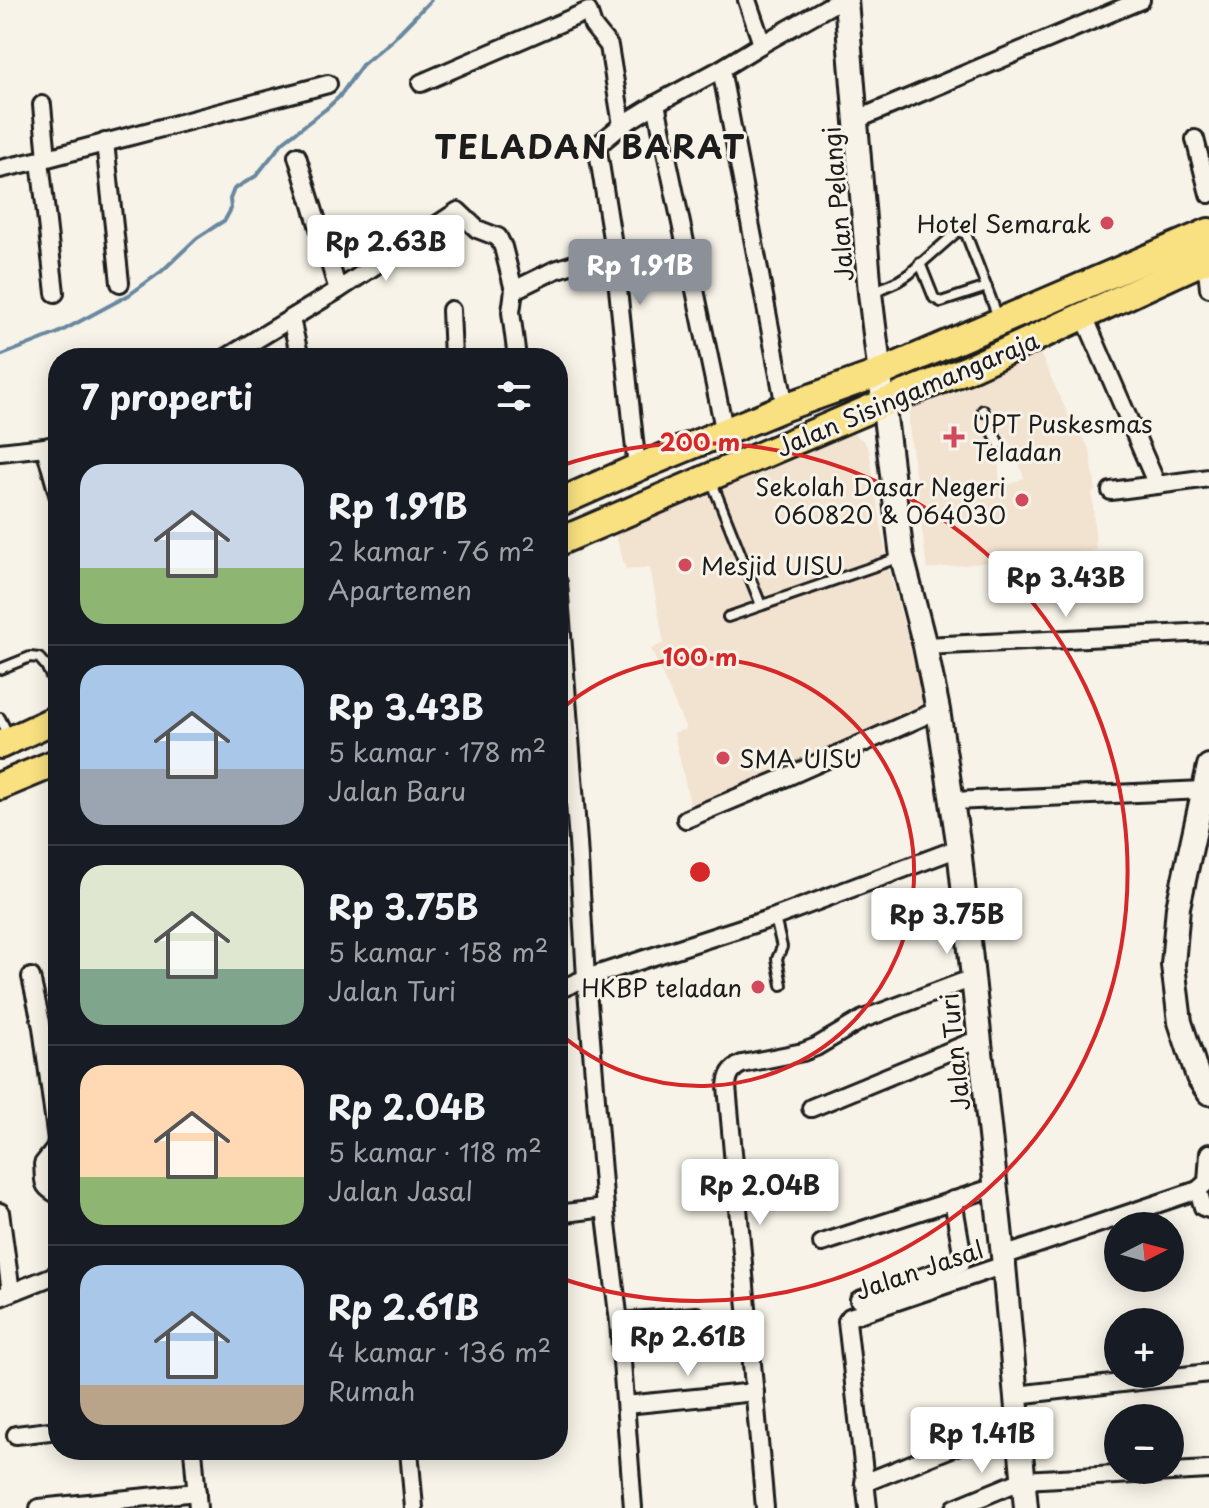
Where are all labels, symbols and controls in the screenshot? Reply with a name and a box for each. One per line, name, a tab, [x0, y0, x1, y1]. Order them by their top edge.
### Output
district label: TELADAN BARAT	[434, 122, 746, 170]
street label: Jalan Pelangi	[812, 125, 862, 283]
place label: Hotel Semarak	[917, 205, 1091, 241]
marker: Hotel Semarak	[1098, 214, 1116, 232]
pin: Rp 2.63B	[303, 215, 469, 283]
text: Rp 2.63B	[325, 221, 447, 260]
pin: Rp 1.91B	[557, 239, 723, 307]
text: Rp 1.91B	[587, 245, 693, 284]
street label: Jalan Sisingamangaraja	[770, 321, 1044, 465]
text: 7 properti	[80, 370, 253, 422]
icon: filters	[492, 374, 536, 418]
place label: UPT Puskesmas Teladan	[972, 405, 1152, 469]
text: 200 m	[660, 423, 740, 459]
marker: UPT Puskesmas Teladan	[943, 426, 965, 448]
place label: Sekolah Dasar Negeri 060820 & 064030	[755, 468, 1006, 532]
text: Rp 1.91B	[328, 479, 468, 531]
marker: Sekolah Dasar Negeri 060820 & 064030	[1013, 491, 1031, 509]
icon: home	[144, 496, 240, 592]
text: 2 kamar · 76 m²	[328, 531, 535, 570]
place label: Mesjid UISU	[701, 547, 843, 583]
pin: Rp 3.43B	[983, 551, 1149, 619]
marker: Mesjid UISU	[676, 556, 694, 574]
text: Rp 3.43B	[1006, 557, 1126, 596]
text: Apartemen	[328, 570, 472, 609]
text: 100 m	[663, 638, 737, 674]
text: Rp 3.43B	[328, 680, 484, 732]
icon: home	[144, 697, 240, 793]
text: 5 kamar · 178 m²	[328, 732, 546, 771]
place label: SMA UISU	[739, 740, 862, 776]
marker: SMA UISU	[714, 749, 732, 767]
text: Jalan Baru	[328, 771, 466, 810]
centre of rings	[686, 858, 714, 886]
text: Rp 3.75B	[328, 880, 479, 932]
pin: Rp 3.75B	[864, 888, 1030, 956]
text: Rp 3.75B	[889, 894, 1005, 933]
icon: home	[144, 897, 240, 993]
text: 5 kamar · 158 m²	[328, 932, 549, 971]
place label: HKBP teladan	[581, 969, 742, 1005]
text: Jalan Turi	[328, 971, 456, 1010]
marker: HKBP teladan	[749, 978, 767, 996]
street label: Jalan Turi	[930, 991, 978, 1113]
text: Rp 2.04B	[328, 1080, 486, 1132]
icon: home	[144, 1097, 240, 1193]
text: 5 kamar · 118 m²	[328, 1132, 542, 1171]
pin: Rp 2.04B	[677, 1159, 843, 1227]
text: Rp 2.04B	[700, 1165, 820, 1204]
text: Jalan Jasal	[328, 1171, 473, 1210]
north arrow	[1104, 1212, 1184, 1292]
map controls	[1104, 1212, 1184, 1484]
street label: Jalan Jasal	[850, 1230, 988, 1308]
text: Rp 2.61B	[328, 1280, 479, 1332]
icon: home	[144, 1297, 240, 1393]
button: +	[1104, 1308, 1184, 1388]
pin: Rp 2.61B	[605, 1310, 771, 1378]
text: Rp 2.61B	[630, 1316, 746, 1355]
text: 4 kamar · 136 m²	[328, 1332, 551, 1371]
text: Rumah	[328, 1371, 415, 1410]
button: −	[1104, 1404, 1184, 1484]
pin: Rp 1.41B	[899, 1407, 1065, 1475]
text: Rp 1.41B	[928, 1413, 1036, 1452]

